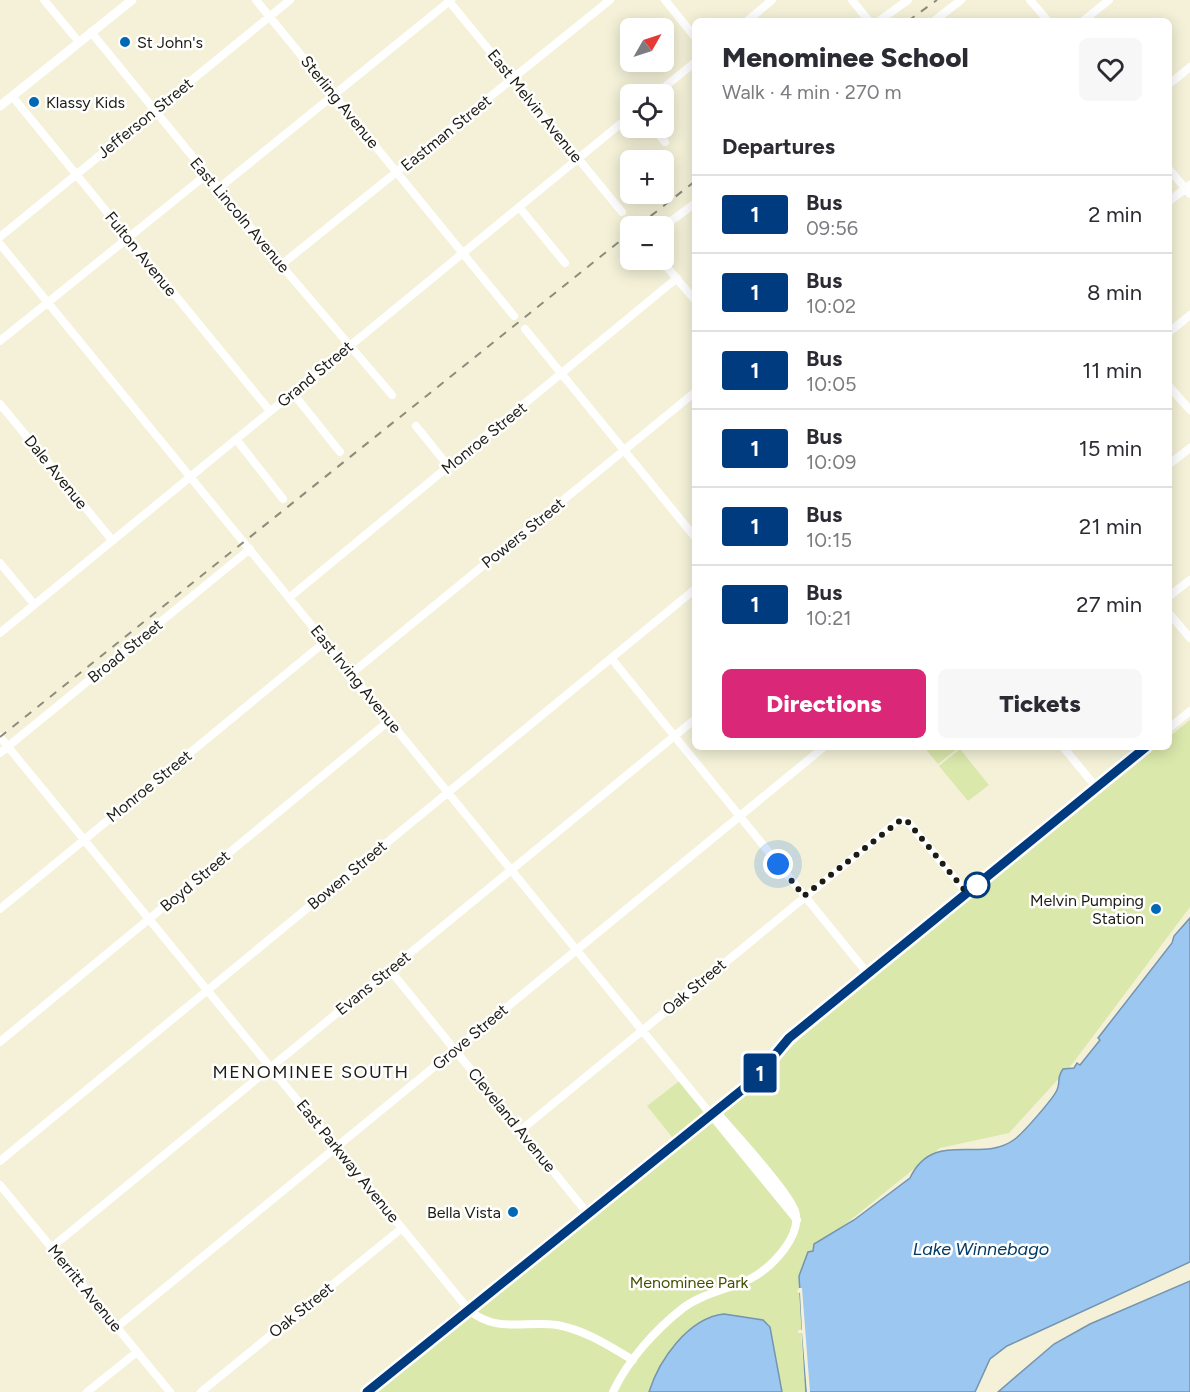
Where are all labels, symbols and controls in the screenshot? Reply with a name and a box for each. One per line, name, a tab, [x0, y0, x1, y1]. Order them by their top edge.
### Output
north arrow	[620, 18, 674, 72]
map controls	[620, 18, 674, 270]
place label: St John's	[137, 33, 203, 52]
marker: St John's	[118, 35, 132, 49]
button: heart	[1079, 38, 1142, 101]
text: Menominee School	[722, 40, 969, 74]
street label: East Melvin Avenue	[484, 46, 587, 167]
street label: Sterling Avenue	[297, 52, 383, 152]
street label: Jefferson Street	[93, 74, 197, 162]
text: Walk · 4 min · 270 m	[722, 80, 902, 104]
button: locate	[620, 84, 674, 138]
street label: Eastman Street	[397, 91, 495, 175]
place label: Klassy Kids	[46, 93, 125, 112]
marker: Klassy Kids	[27, 95, 41, 109]
text: Departures	[722, 133, 835, 160]
button: +	[620, 150, 674, 204]
street label: East Lincoln Avenue	[186, 154, 294, 277]
text: Bus	[806, 189, 842, 216]
text: 2 min	[1088, 201, 1142, 228]
text: 1	[751, 202, 759, 227]
street label: Fulton Avenue	[101, 208, 181, 300]
button: −	[620, 216, 674, 270]
text: 09:56	[806, 216, 858, 240]
text: Bus	[806, 267, 842, 294]
text: 8 min	[1087, 279, 1142, 306]
text: 1	[751, 280, 759, 305]
text: 10:02	[806, 294, 856, 318]
street label: Grand Street	[273, 337, 357, 411]
text: Bus	[806, 345, 842, 372]
text: 11 min	[1082, 357, 1142, 384]
text: 1	[751, 358, 759, 383]
text: 10:05	[806, 372, 856, 396]
street label: Monroe Street	[438, 398, 530, 478]
text: Bus	[806, 423, 842, 450]
street label: Dale Avenue	[20, 431, 92, 513]
text: 15 min	[1079, 435, 1142, 462]
text: 1	[751, 436, 759, 461]
text: 10:09	[806, 450, 856, 474]
street label: Powers Street	[478, 494, 568, 572]
text: Bus	[806, 501, 842, 528]
text: 21 min	[1079, 513, 1142, 540]
text: 1	[751, 514, 759, 539]
text: 10:15	[806, 528, 852, 552]
text: Bus	[806, 579, 842, 606]
text: 27 min	[1076, 591, 1142, 618]
text: 1	[751, 592, 759, 617]
text: 10:21	[806, 606, 852, 630]
street label: Broad Street	[84, 615, 166, 687]
street label: East Irving Avenue	[307, 621, 405, 737]
button: Directions	[722, 669, 926, 738]
button: Tickets	[938, 669, 1142, 738]
street label: Monroe Street	[103, 746, 195, 826]
street label: Bowen Street	[304, 836, 390, 914]
street label: Boyd Street	[156, 846, 234, 916]
your location	[763, 849, 793, 879]
unlabelled marker	[964, 872, 990, 898]
place label: Melvin Pumping Station	[1030, 891, 1144, 928]
marker: Melvin Pumping Station	[1149, 902, 1163, 916]
street label: Evans Street	[332, 947, 414, 1019]
street label: Oak Street	[658, 955, 730, 1019]
street label: Grove Street	[429, 1000, 511, 1074]
line badge: 1	[740, 1054, 780, 1092]
district label: MENOMINEE SOUTH	[212, 1061, 410, 1083]
text: 1	[756, 1061, 764, 1086]
street label: Cleveland Avenue	[464, 1064, 560, 1176]
street label: East Parkway Avenue	[293, 1096, 403, 1226]
place label: Bella Vista	[427, 1203, 501, 1222]
marker: Bella Vista	[506, 1205, 520, 1219]
water label: Lake Winnebago	[913, 1238, 1049, 1260]
street label: Merritt Avenue	[44, 1240, 126, 1336]
park label: Menominee Park	[630, 1273, 749, 1292]
street label: Oak Street	[265, 1278, 337, 1342]

